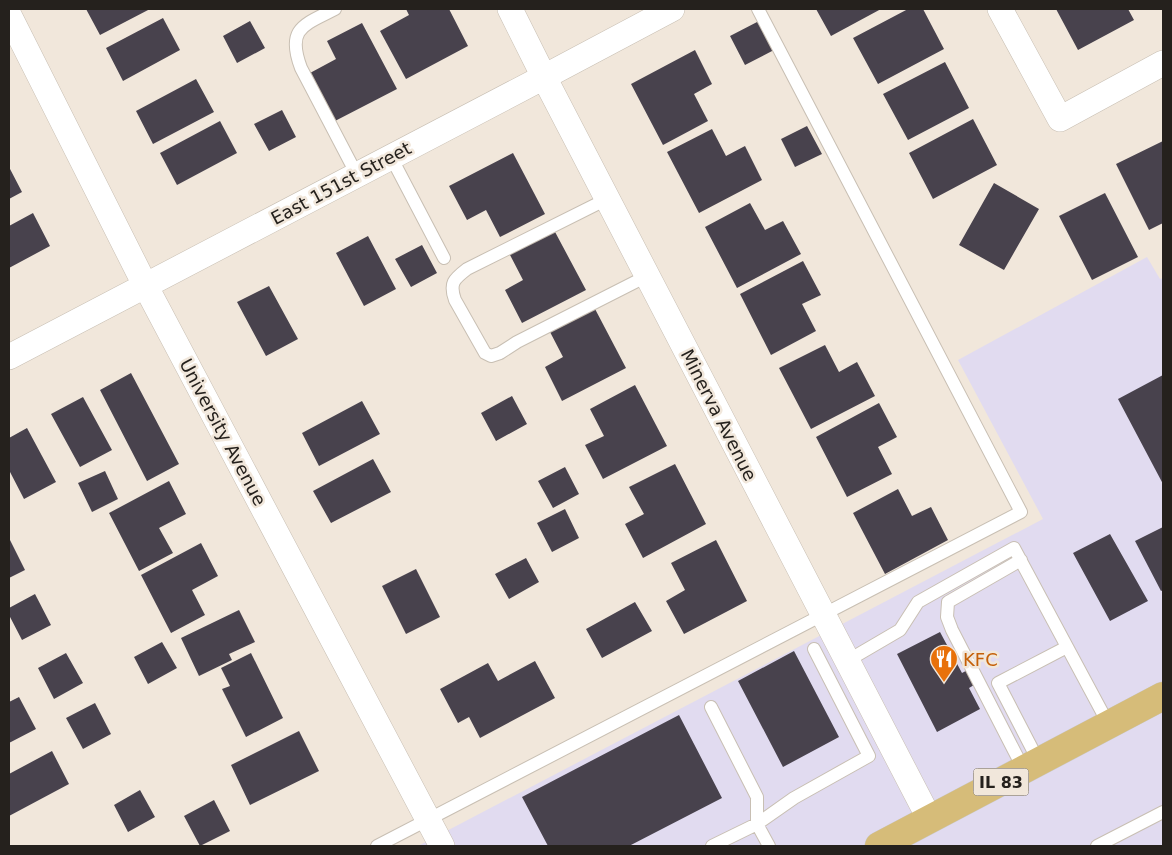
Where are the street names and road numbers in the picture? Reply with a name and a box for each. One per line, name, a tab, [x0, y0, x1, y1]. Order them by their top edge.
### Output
street label: East 151st Street	[267, 137, 415, 229]
street label: Minerva Avenue	[677, 346, 761, 484]
street label: University Avenue	[175, 355, 271, 509]
road number: IL 83	[974, 769, 1028, 796]

